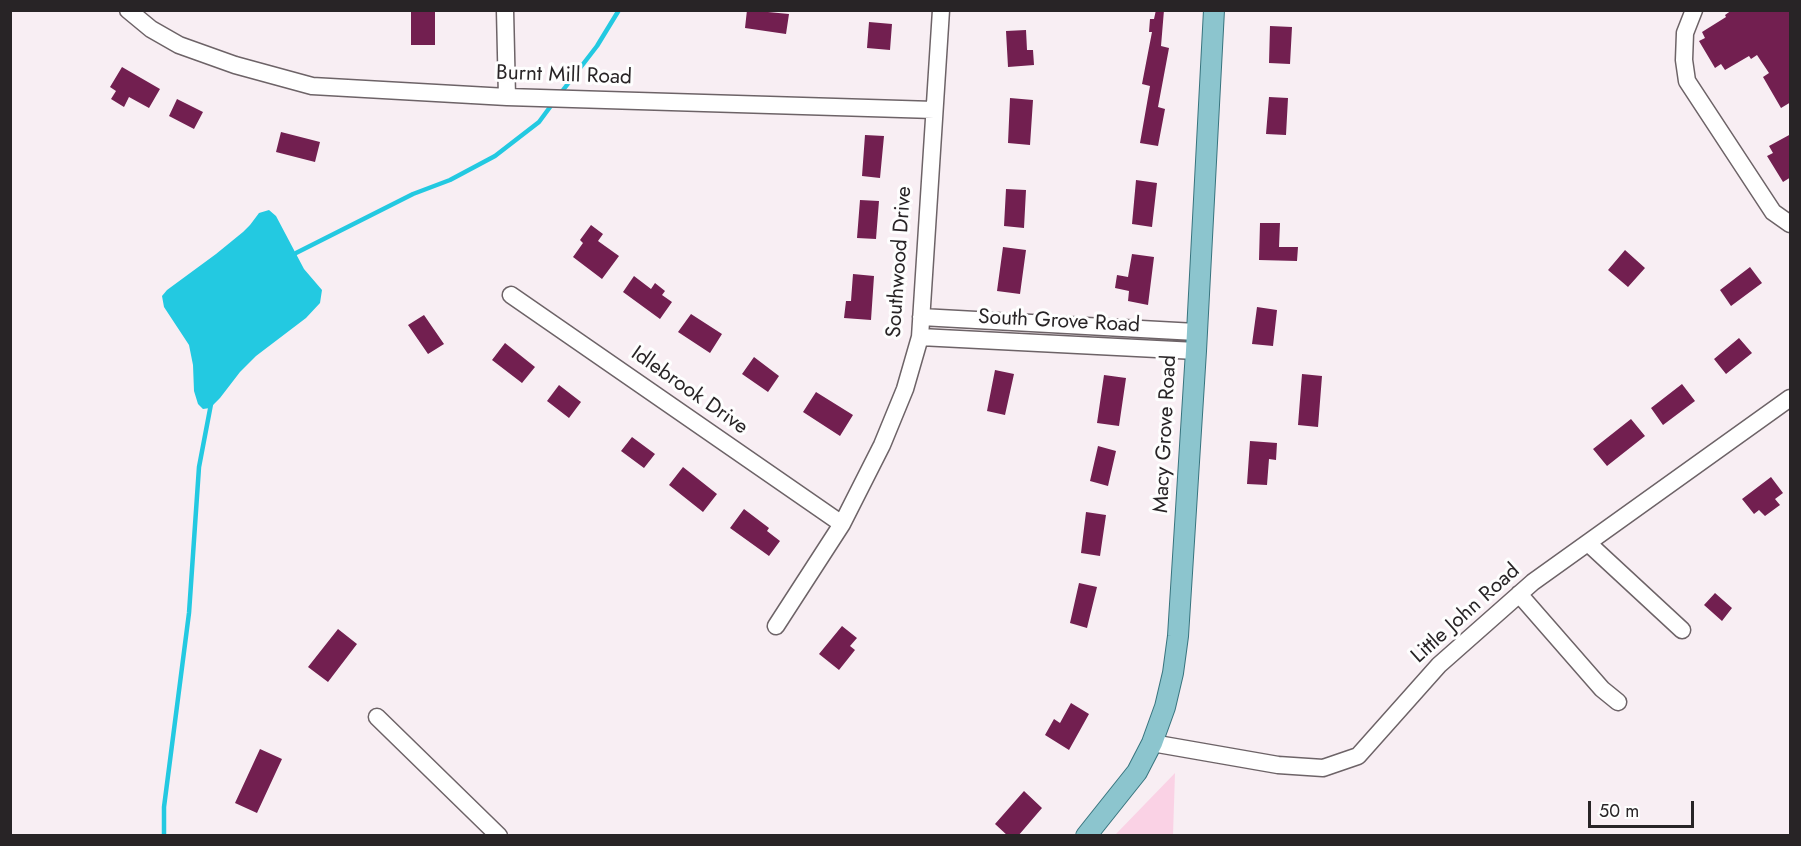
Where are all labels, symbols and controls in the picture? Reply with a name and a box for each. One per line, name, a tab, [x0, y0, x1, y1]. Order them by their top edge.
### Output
street label: Burnt Mill Road	[496, 61, 632, 91]
street label: Southwood Drive	[882, 185, 918, 339]
street label: South Grove Road	[977, 305, 1141, 339]
street label: Idlebrook Drive	[626, 341, 752, 441]
street label: Macy Grove Road	[1149, 354, 1183, 514]
street label: Little John Road	[1407, 559, 1525, 669]
scale bar	[1591, 789, 1698, 827]
text: 50 m	[1599, 798, 1639, 824]

